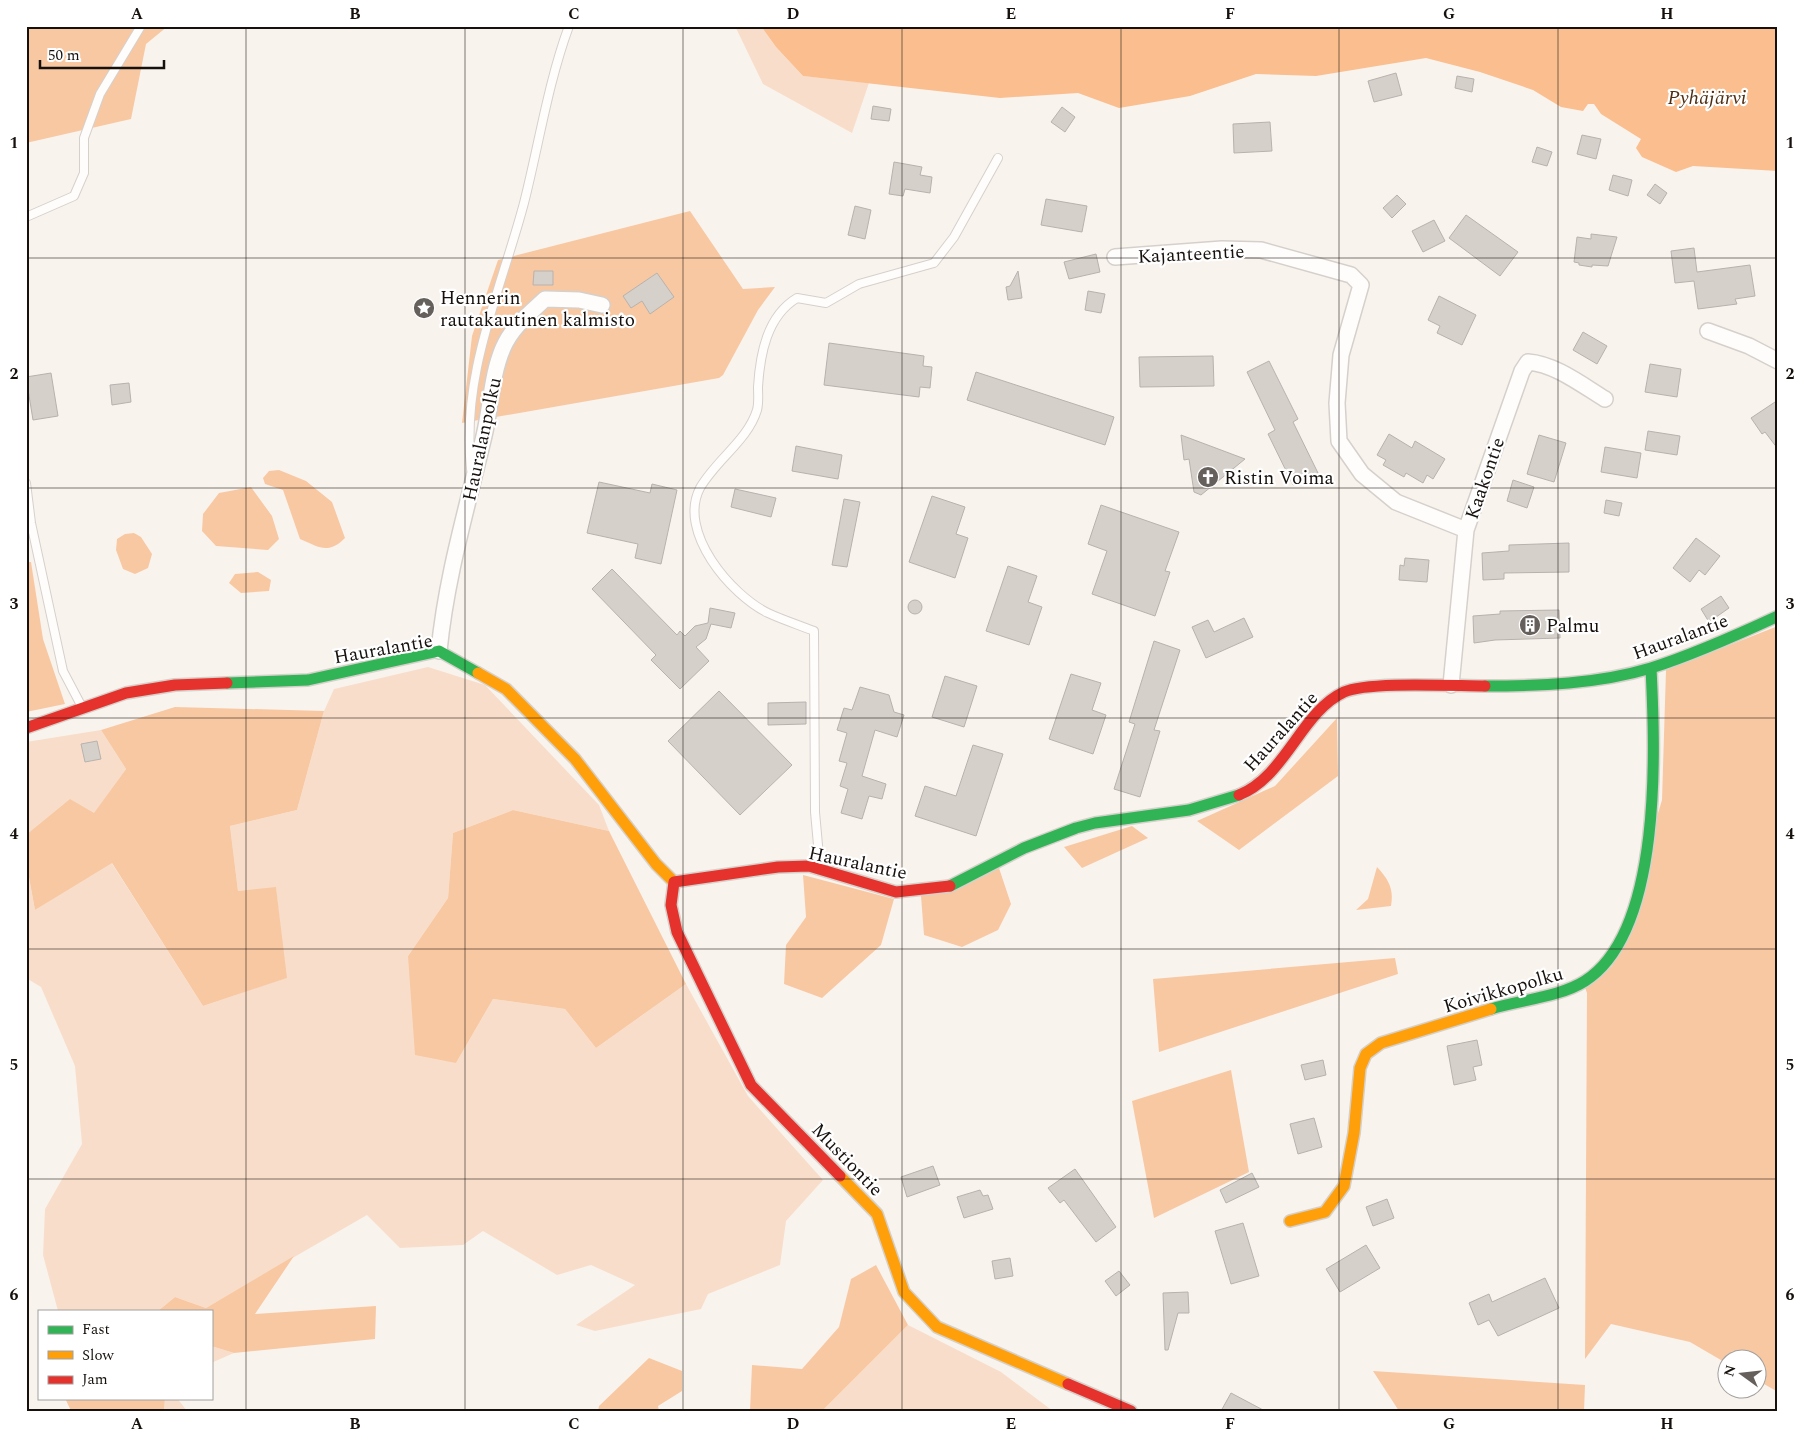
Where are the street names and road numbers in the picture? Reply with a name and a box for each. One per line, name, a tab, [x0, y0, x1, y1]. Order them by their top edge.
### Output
street label: Kajanteentie	[1137, 237, 1245, 272]
street label: Hauralanpolku	[455, 374, 510, 504]
street label: Kaakontie	[1458, 433, 1513, 523]
street label: Hauralantie	[1629, 607, 1732, 668]
street label: Hauralantie	[331, 627, 435, 672]
street label: Hauralantie	[1237, 685, 1325, 779]
street label: Hauralantie	[806, 839, 910, 888]
street label: Koivikkopolku	[1440, 959, 1567, 1021]
street label: Mustiontie	[804, 1117, 890, 1203]

